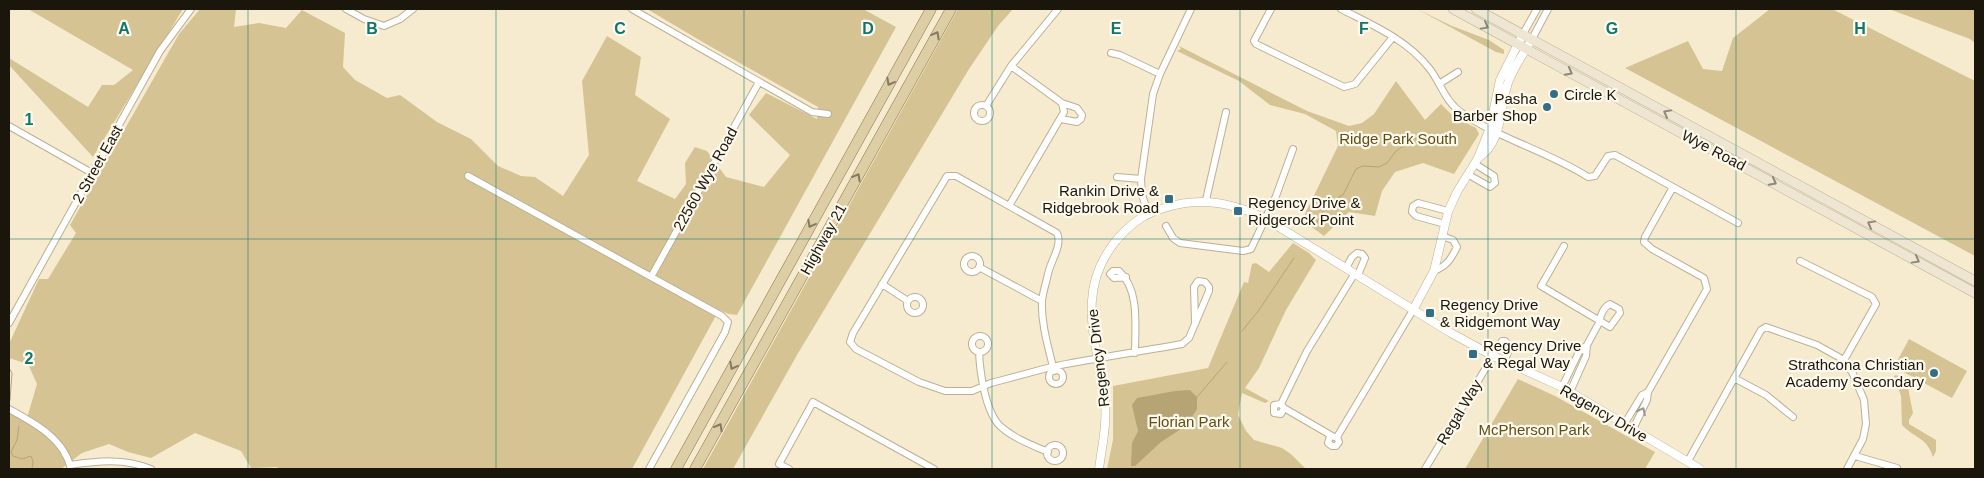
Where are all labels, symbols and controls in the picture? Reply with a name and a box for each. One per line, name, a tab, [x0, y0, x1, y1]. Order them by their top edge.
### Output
text: A	[118, 20, 130, 37]
text: B	[366, 20, 378, 37]
text: C	[614, 20, 626, 37]
text: D	[862, 20, 874, 37]
text: E	[1111, 20, 1122, 37]
text: F	[1359, 20, 1369, 37]
one-way arrow	[1480, 20, 1489, 30]
text: G	[1606, 20, 1618, 37]
text: H	[1854, 20, 1866, 37]
one-way arrow	[930, 32, 940, 41]
one-way arrow	[1564, 66, 1573, 76]
one-way arrow	[886, 77, 896, 86]
place label: Circle K	[1564, 86, 1617, 103]
marker: Circle K	[1548, 88, 1560, 100]
place label: Pasha Barber Shop	[1453, 90, 1538, 124]
marker: Pasha Barber Shop	[1541, 101, 1553, 113]
one-way arrow	[1663, 109, 1672, 119]
text: 1	[25, 111, 34, 128]
street label: 2 Street East	[69, 121, 126, 206]
street label: 22560 Wye Road	[669, 124, 741, 234]
street label: Wye Road	[1679, 126, 1749, 174]
park label: Ridge Park South	[1339, 130, 1457, 147]
one-way arrow	[851, 174, 861, 183]
one-way arrow	[1768, 176, 1777, 186]
place label: Rankin Drive & Ridgebrook Road	[1042, 182, 1159, 216]
marker: Rankin Drive & Ridgebrook Road	[1163, 193, 1175, 205]
place label: Regency Drive & Ridgerock Point	[1248, 194, 1361, 228]
street label: Highway 21	[797, 201, 849, 277]
marker: Regency Drive & Ridgerock Point	[1232, 205, 1244, 217]
one-way arrow	[808, 219, 818, 228]
one-way arrow	[1867, 220, 1876, 230]
one-way arrow	[1911, 254, 1920, 264]
place label: Regency Drive & Ridgemont Way	[1440, 296, 1561, 330]
marker: Regency Drive & Ridgemont Way	[1424, 307, 1436, 319]
street label: Regency Drive	[1084, 308, 1112, 408]
place label: Regency Drive & Regal Way	[1483, 337, 1581, 371]
marker: Regency Drive & Regal Way	[1467, 348, 1479, 360]
text: 2	[25, 350, 34, 367]
place label: Strathcona Christian Academy Secondary	[1786, 356, 1924, 390]
one-way arrow	[729, 361, 739, 370]
marker: Strathcona Christian Academy Secondary	[1928, 367, 1940, 379]
street label: Regal Way	[1433, 376, 1485, 448]
street label: Regency Drive	[1557, 381, 1651, 445]
one-way arrow	[1636, 407, 1646, 416]
park label: Florian Park	[1149, 413, 1230, 430]
park label: McPherson Park	[1479, 421, 1590, 438]
one-way arrow	[713, 423, 723, 432]

